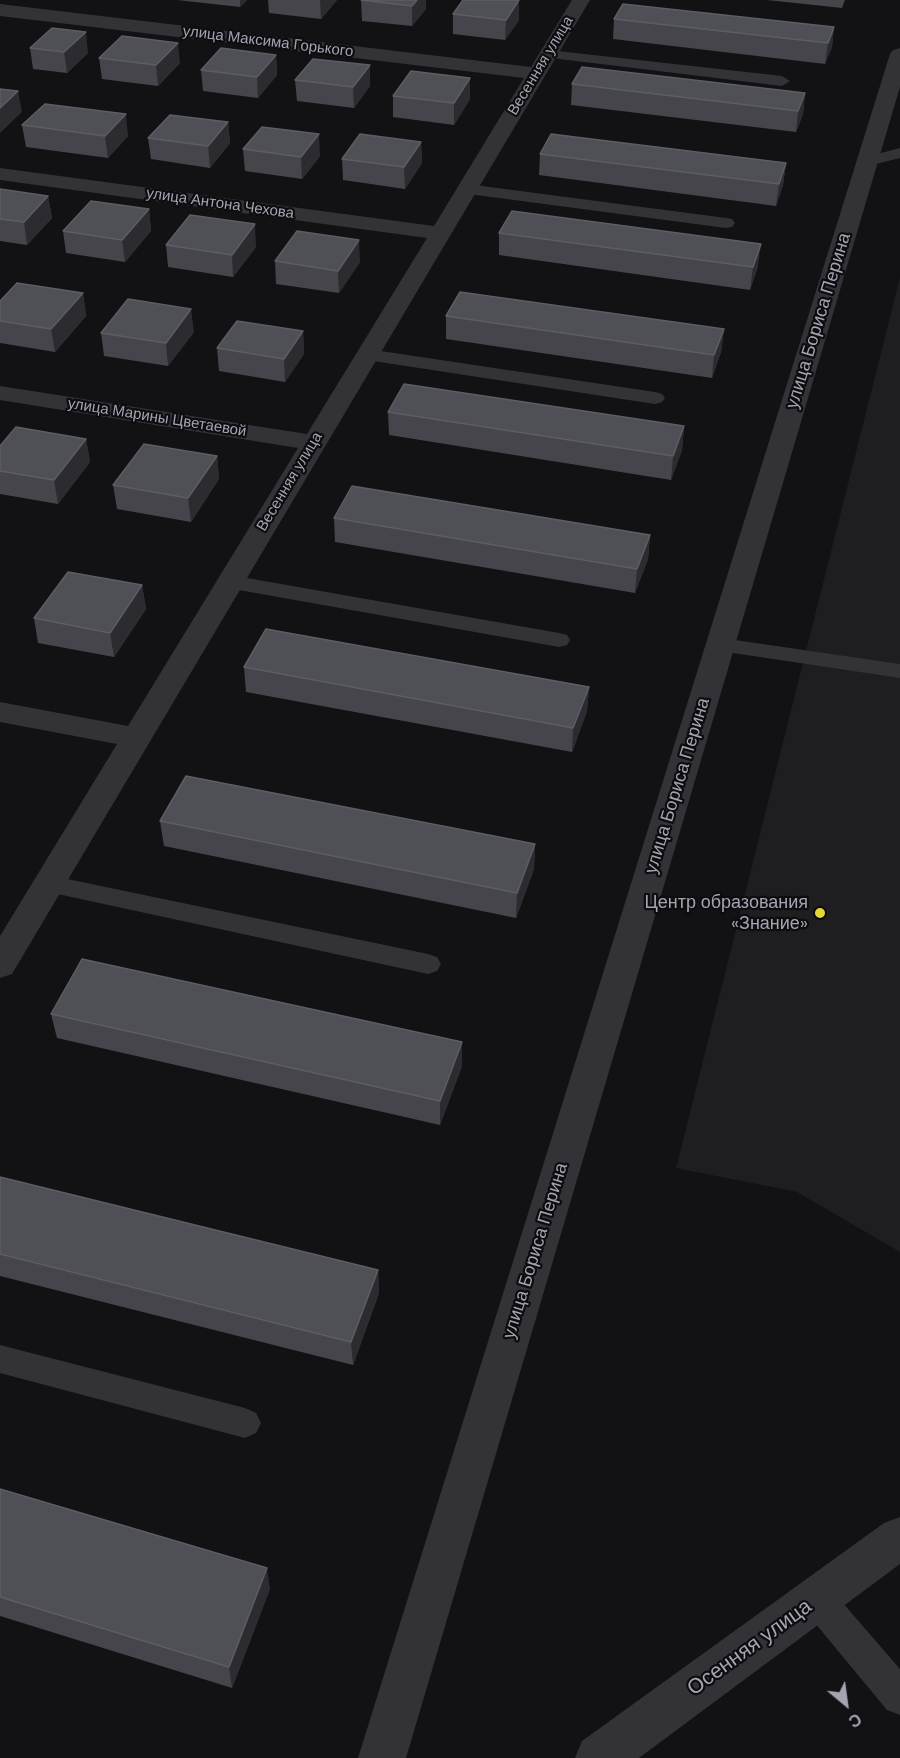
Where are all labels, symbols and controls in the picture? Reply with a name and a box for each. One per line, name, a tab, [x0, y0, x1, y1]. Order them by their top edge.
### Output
street label: Весенняя улица	[504, 13, 578, 119]
street label: улица Максима Горького	[182, 23, 354, 61]
street label: улица Антона Чехова	[145, 185, 295, 223]
street label: улица Бориса Перина	[782, 230, 856, 412]
street label: улица Марины Цветаевой	[66, 395, 248, 441]
street label: Весенняя улица	[253, 429, 327, 535]
street label: улица Бориса Перина	[641, 695, 715, 877]
place label: Центр образования «Знание»	[644, 892, 808, 934]
marker: Центр образования «Знание»	[813, 906, 827, 920]
street label: улица Бориса Перина	[499, 1160, 573, 1342]
street label: Осенняя улица	[683, 1594, 817, 1702]
north arrow	[816, 1674, 876, 1734]
text: С	[845, 1708, 865, 1732]

